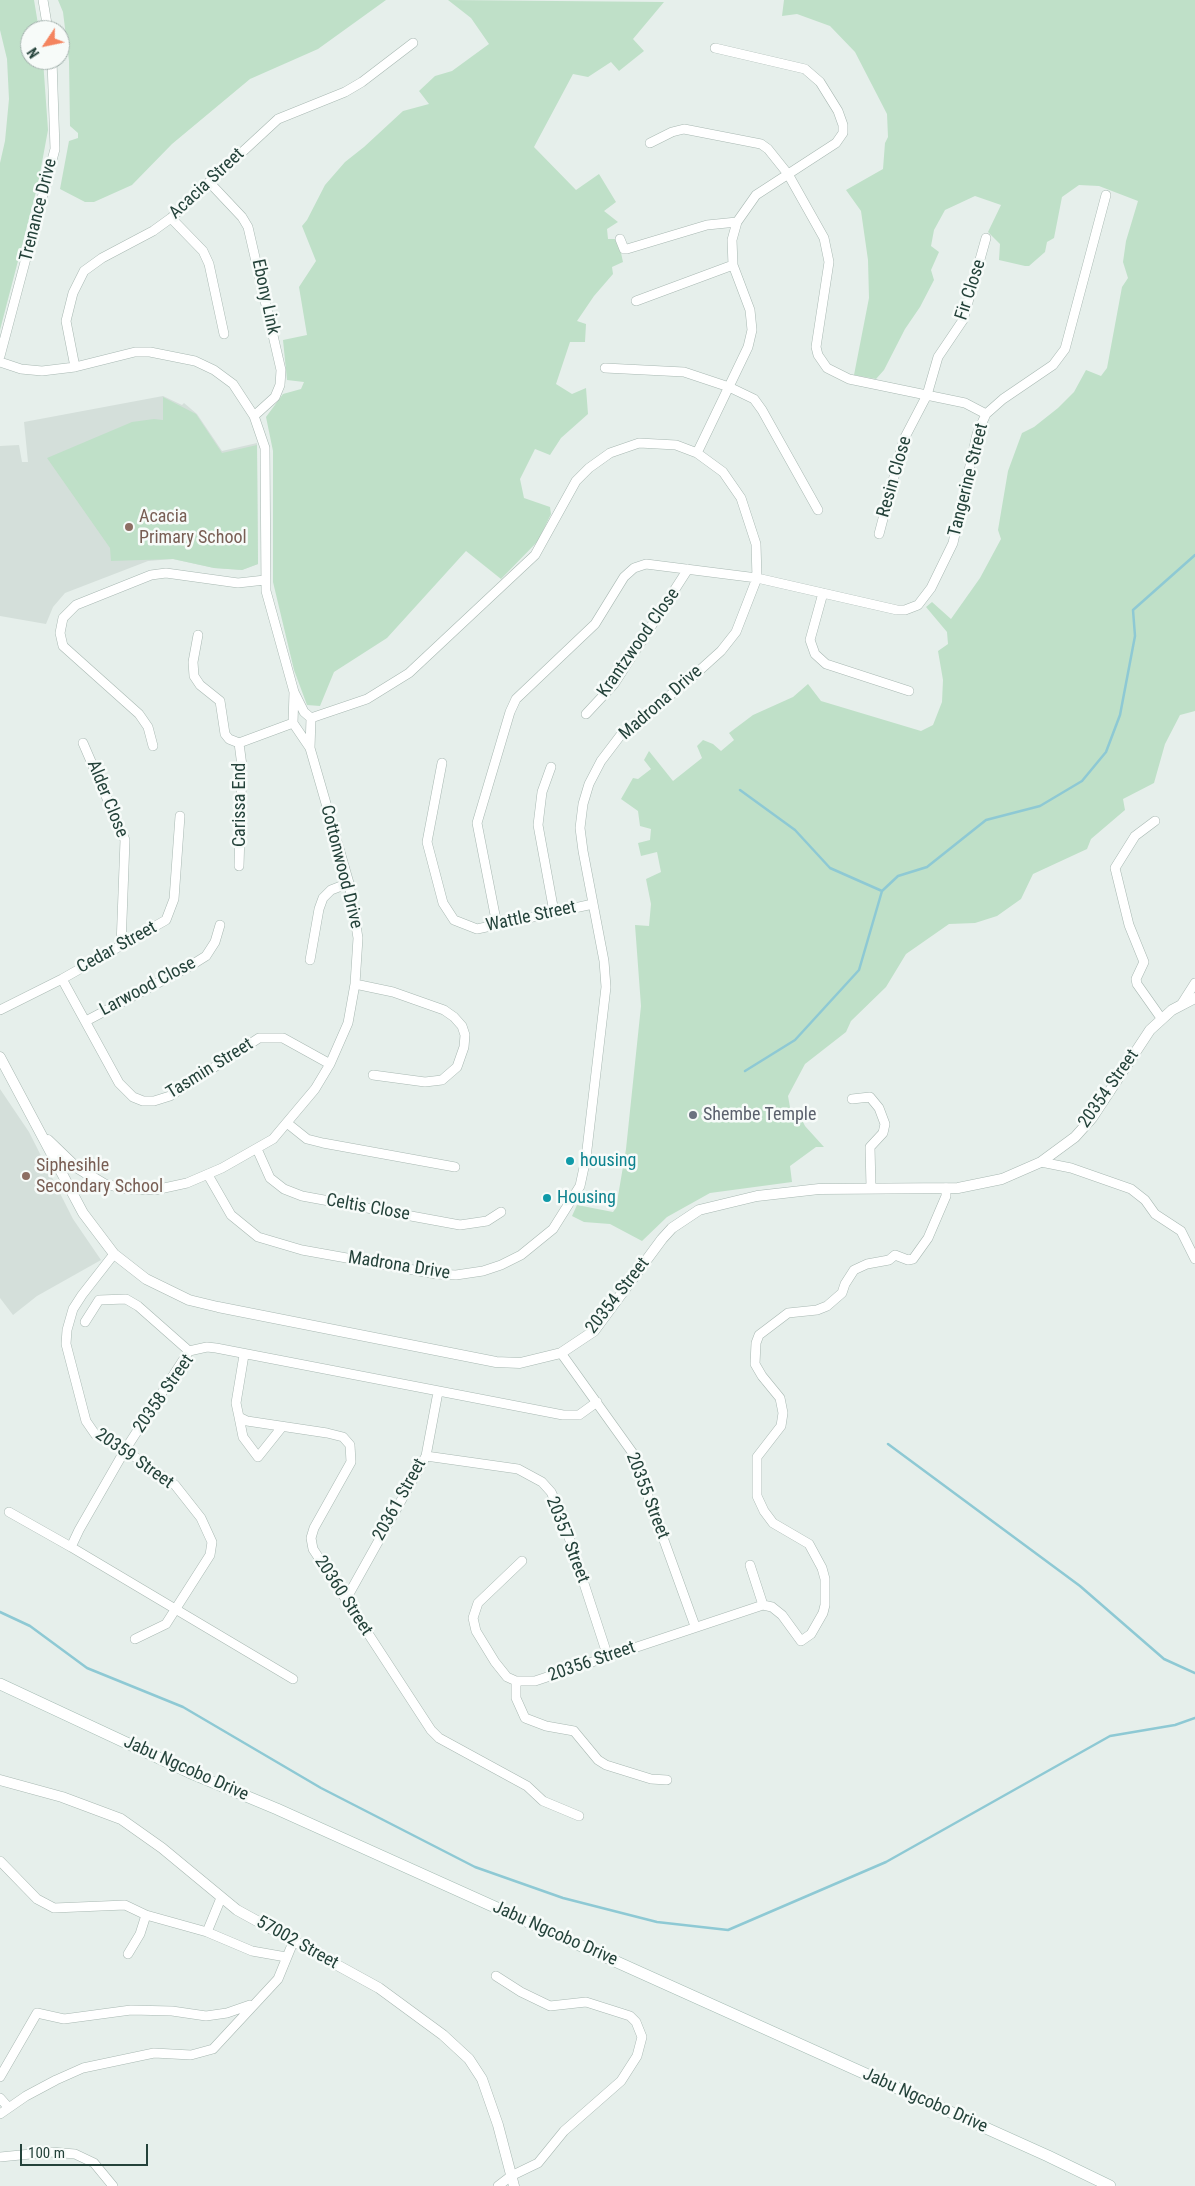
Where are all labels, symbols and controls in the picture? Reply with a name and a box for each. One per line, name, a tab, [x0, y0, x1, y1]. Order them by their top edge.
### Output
north arrow	[20, 20, 70, 70]
text: N	[24, 45, 42, 61]
street label: Acacia Street	[165, 144, 249, 224]
street label: Trenance Drive	[16, 156, 62, 264]
street label: Ebony Link	[246, 257, 284, 337]
street label: Fir Close	[951, 257, 991, 323]
street label: Tangerine Street	[944, 421, 994, 539]
street label: Resin Close	[873, 434, 917, 520]
place label: Acacia Primary School	[139, 506, 247, 548]
marker: Acacia Primary School	[123, 521, 135, 533]
street label: Krantzwood Close	[593, 584, 685, 702]
street label: Madrona Drive	[615, 661, 707, 745]
street label: Alder Close	[82, 757, 132, 841]
street label: Carissa End	[229, 763, 251, 847]
street label: Cottonwood Drive	[315, 803, 367, 931]
street label: Wattle Street	[484, 897, 578, 937]
street label: Cedar Street	[73, 917, 161, 979]
street label: Larwood Close	[96, 953, 200, 1021]
street label: Tasmin Street	[163, 1034, 257, 1104]
street label: 20354 Street	[1074, 1046, 1144, 1132]
place label: Shembe Temple	[703, 1104, 816, 1126]
marker: Shembe Temple	[687, 1109, 699, 1121]
place label: housing	[580, 1150, 636, 1172]
place label: Siphesihle Secondary School	[36, 1155, 163, 1198]
marker: housing	[564, 1155, 576, 1167]
marker: Siphesihle Secondary School	[20, 1170, 32, 1182]
place label: Housing	[557, 1187, 616, 1209]
street label: Celtis Close	[324, 1190, 412, 1226]
marker: Housing	[541, 1192, 553, 1204]
street label: Madrona Drive	[347, 1247, 451, 1285]
street label: 20354 Street	[582, 1254, 654, 1338]
street label: 20358 Street	[129, 1351, 199, 1437]
street label: 20359 Street	[91, 1424, 177, 1494]
street label: 20355 Street	[621, 1450, 673, 1542]
street label: 20361 Street	[369, 1455, 431, 1545]
street label: 20357 Street	[541, 1494, 593, 1586]
street label: 20360 Street	[309, 1552, 377, 1640]
street label: 20356 Street	[546, 1637, 638, 1687]
street label: Jabu Ngcobo Drive	[120, 1732, 252, 1806]
street label: Jabu Ngcobo Drive	[489, 1897, 621, 1971]
street label: 57002 Street	[252, 1912, 342, 1974]
street label: Jabu Ngcobo Drive	[859, 2064, 991, 2138]
scale bar	[22, 2134, 150, 2166]
text: 100 m	[28, 2144, 65, 2162]

